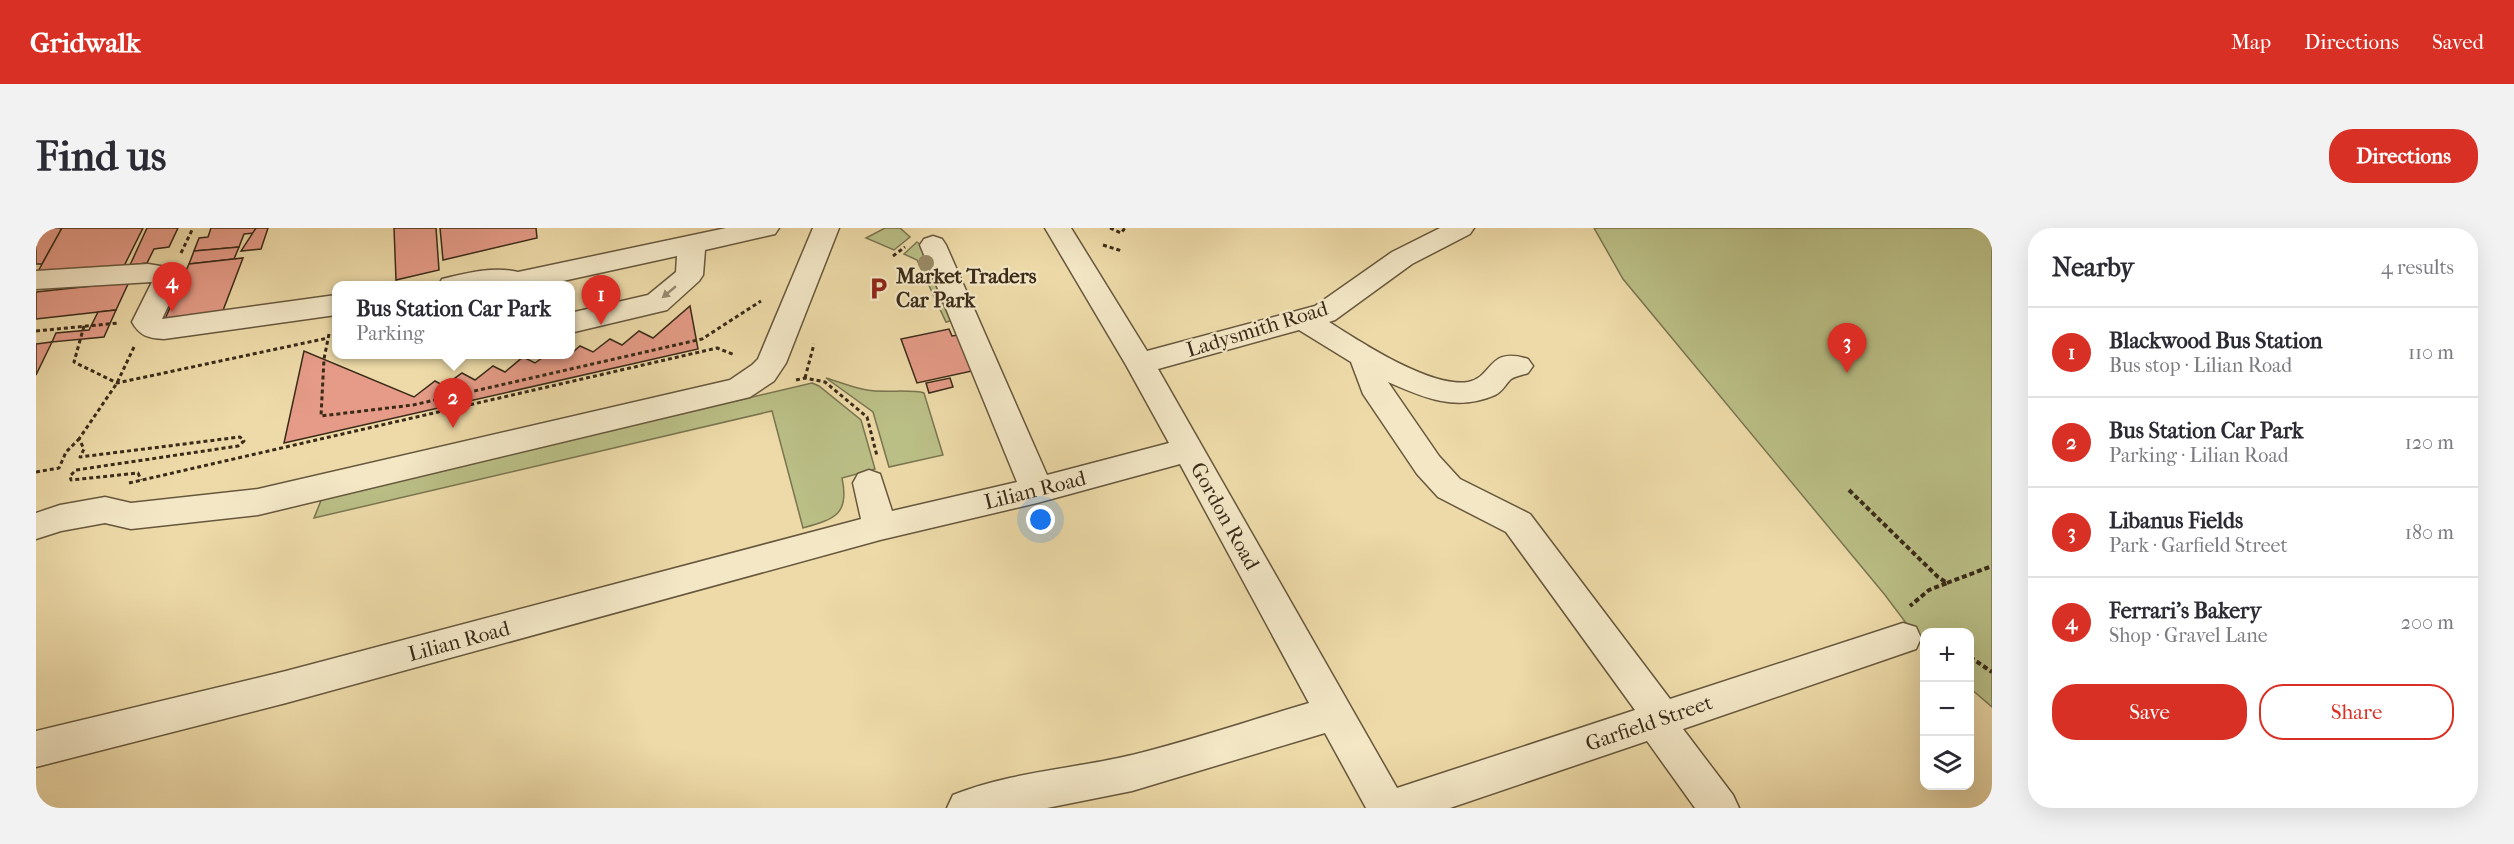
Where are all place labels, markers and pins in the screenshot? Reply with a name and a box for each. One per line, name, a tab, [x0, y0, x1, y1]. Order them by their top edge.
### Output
pin: 4	[152, 262, 192, 312]
place label: Market Traders Car Park	[895, 264, 1037, 312]
parking icon: Market Traders Car Park	[865, 275, 891, 301]
pin: 1	[582, 276, 620, 325]
pin: 3	[1828, 324, 1866, 373]
pin: 2	[434, 378, 472, 428]

